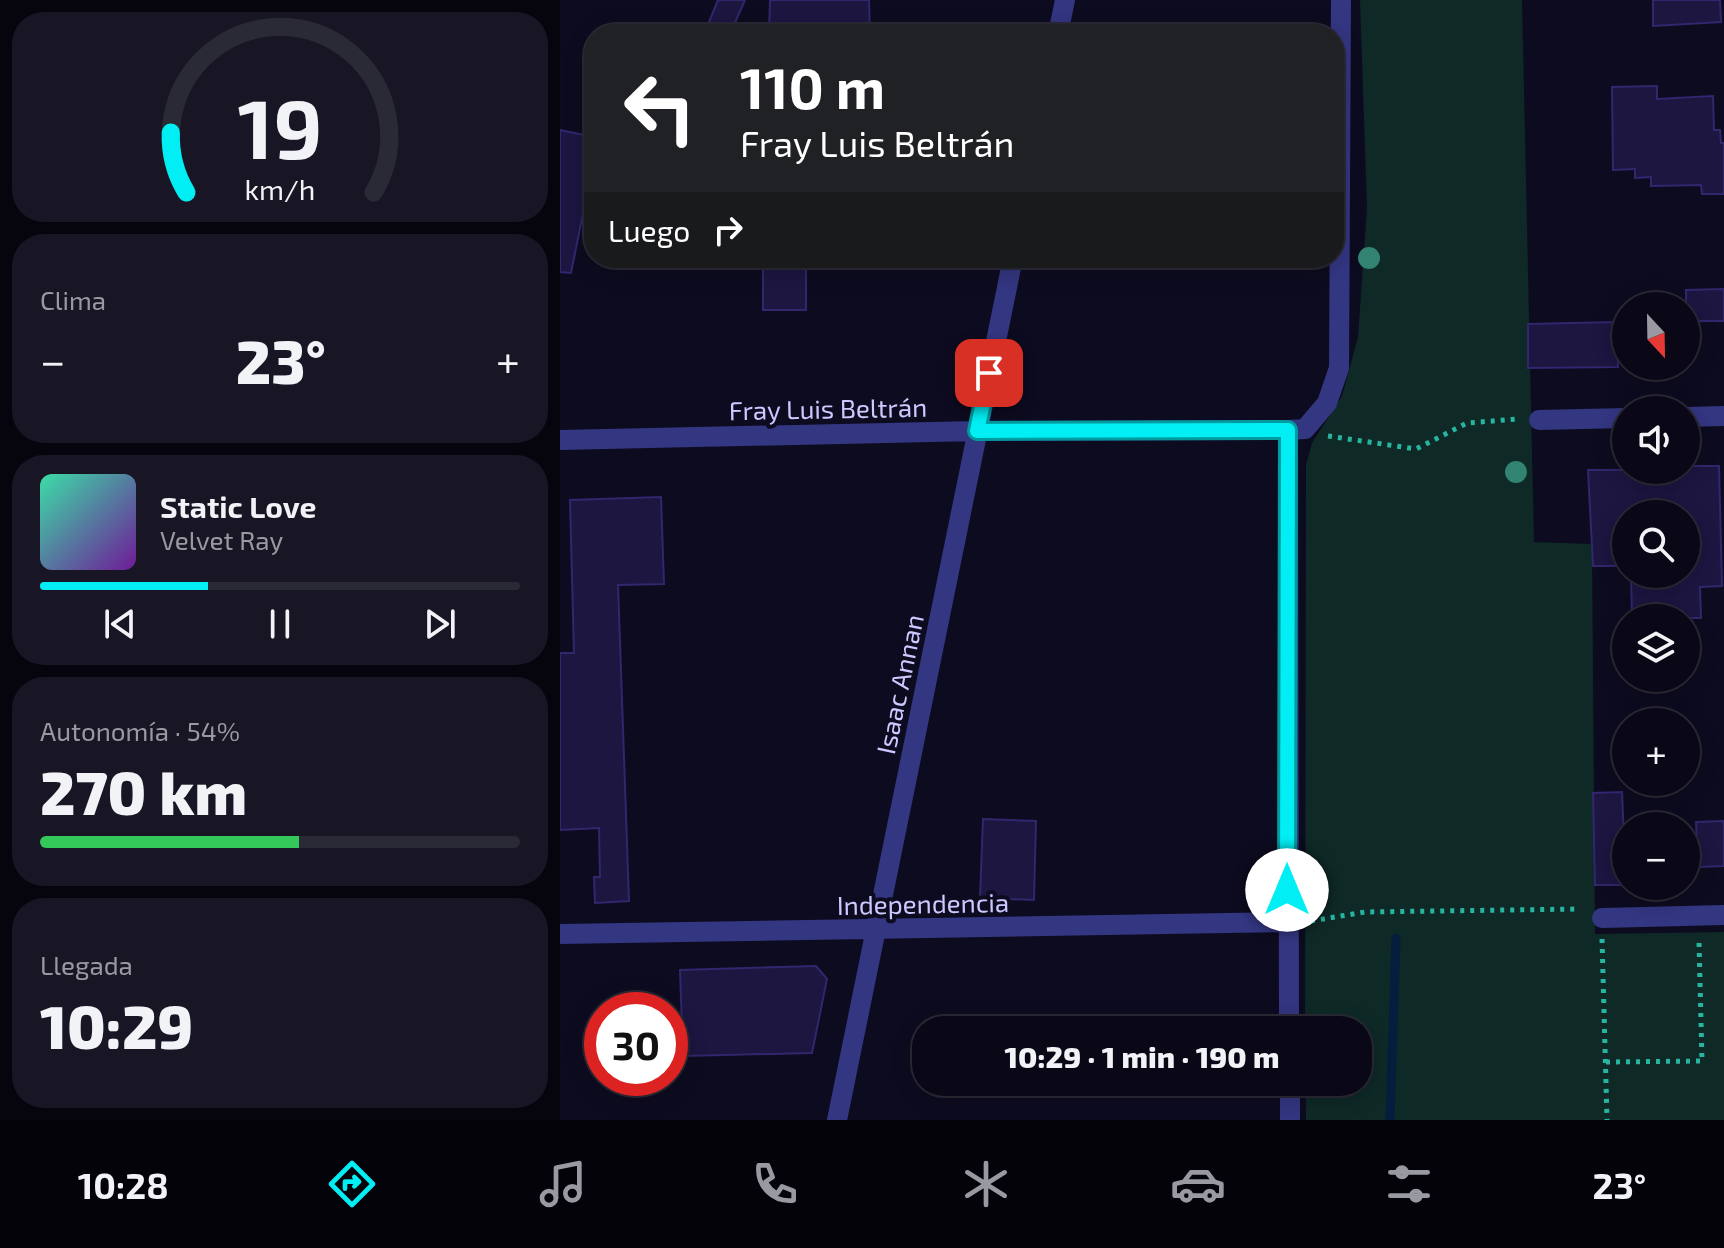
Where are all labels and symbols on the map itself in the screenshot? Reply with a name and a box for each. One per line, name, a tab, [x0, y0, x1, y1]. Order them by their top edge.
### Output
north arrow	[1612, 292, 1700, 380]
pin	[955, 339, 1023, 407]
street label: Fray Luis Beltrán	[729, 391, 927, 425]
street label: Isaac Annan	[869, 611, 929, 757]
position arrow	[1245, 848, 1329, 932]
street label: Independencia	[837, 886, 1009, 920]
speed limit sign: 30	[584, 992, 688, 1096]

